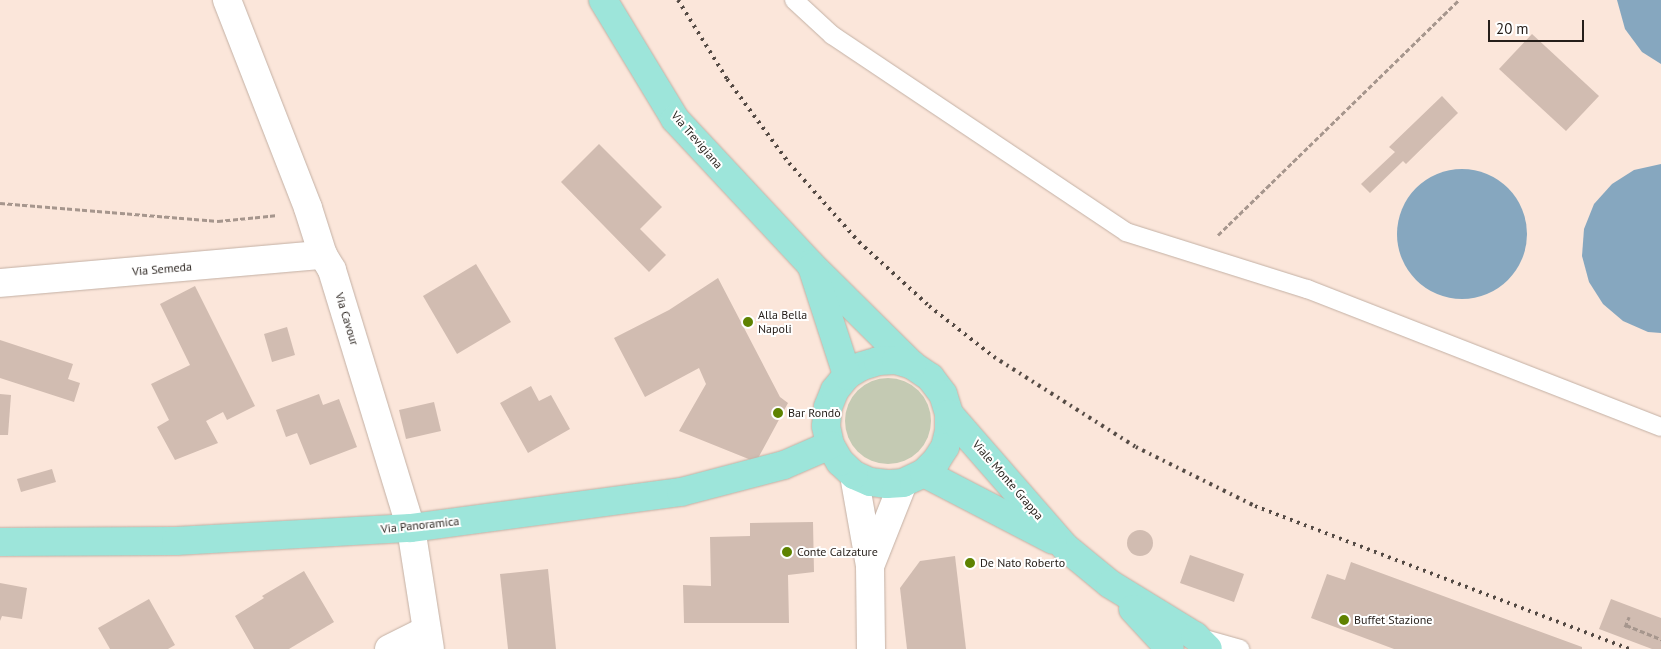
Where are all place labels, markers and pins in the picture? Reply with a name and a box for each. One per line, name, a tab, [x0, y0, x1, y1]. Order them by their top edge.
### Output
place label: Alla Bella Napoli	[758, 308, 807, 336]
marker: Alla Bella Napoli	[742, 316, 754, 328]
place label: Bar Rondò	[788, 406, 841, 420]
marker: Bar Rondò	[772, 407, 784, 419]
place label: Conte Calzature	[797, 545, 878, 559]
marker: Conte Calzature	[781, 546, 793, 558]
place label: De Nato Roberto	[980, 556, 1065, 570]
marker: De Nato Roberto	[964, 557, 976, 569]
place label: Buffet Stazione	[1354, 613, 1432, 627]
marker: Buffet Stazione	[1338, 614, 1350, 626]

